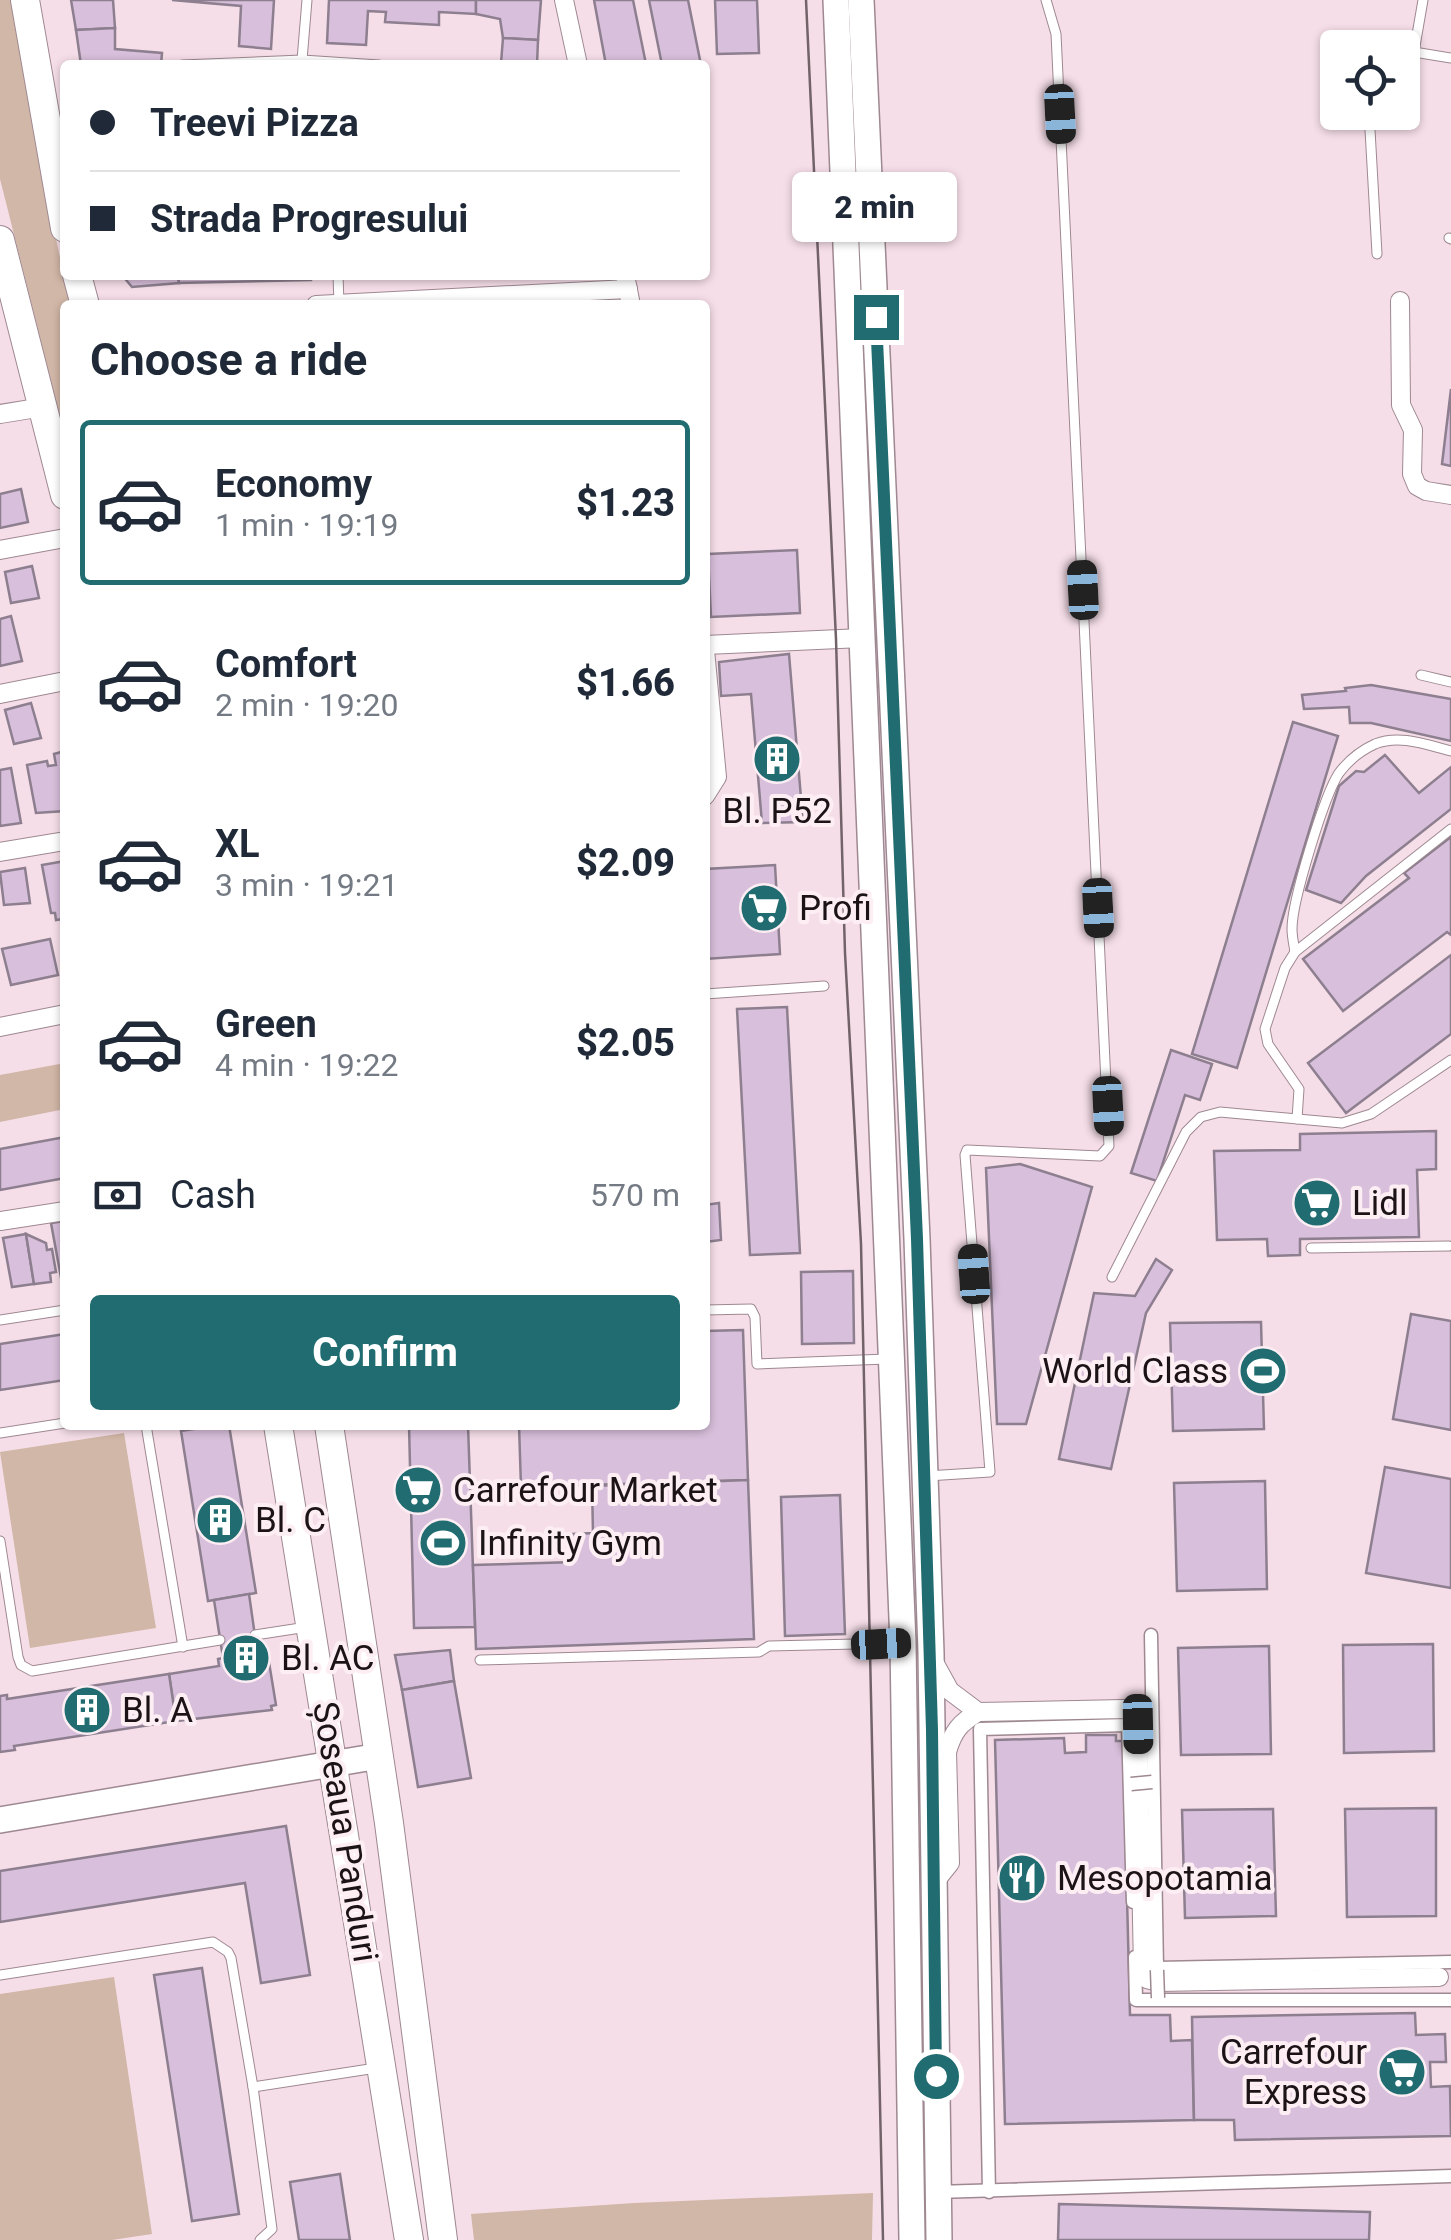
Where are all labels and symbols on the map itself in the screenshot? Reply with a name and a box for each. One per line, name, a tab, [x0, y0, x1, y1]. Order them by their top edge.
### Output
car	[1043, 83, 1077, 145]
callout: 2 min	[794, 172, 958, 242]
route end	[854, 295, 899, 340]
car	[1066, 559, 1100, 621]
building icon: Bl. P52	[751, 733, 803, 785]
place label: Bl. P52	[722, 791, 832, 832]
car	[1081, 877, 1115, 939]
supermarket icon: Profi	[738, 882, 790, 934]
place label: Profi	[799, 888, 872, 929]
car	[1091, 1075, 1125, 1137]
supermarket icon: Lidl	[1291, 1177, 1343, 1229]
place label: Lidl	[1352, 1183, 1408, 1224]
car	[957, 1243, 991, 1305]
sports icon: World Class	[1237, 1345, 1289, 1397]
place label: World Class	[1042, 1351, 1228, 1392]
supermarket icon: Carrefour Market	[392, 1464, 444, 1516]
place label: Carrefour Market	[453, 1470, 718, 1511]
building icon: Bl. C	[194, 1494, 246, 1546]
place label: Bl. C	[255, 1500, 326, 1541]
sports icon: Infinity Gym	[417, 1517, 469, 1569]
place label: Infinity Gym	[478, 1523, 662, 1564]
car	[850, 1627, 912, 1661]
building icon: Bl. AC	[220, 1632, 272, 1684]
place label: Bl. AC	[281, 1638, 375, 1679]
building icon: Bl. A	[61, 1684, 113, 1736]
place label: Bl. A	[122, 1690, 193, 1731]
car	[1122, 1694, 1154, 1754]
street label: Șoseaua Panduri	[304, 1699, 386, 1965]
restaurant icon: Mesopotamia	[996, 1852, 1048, 1904]
place label: Mesopotamia	[1057, 1858, 1273, 1899]
place label: Carrefour Express	[1220, 2032, 1367, 2113]
supermarket icon: Carrefour Express	[1376, 2046, 1428, 2098]
route start	[914, 2054, 959, 2099]

